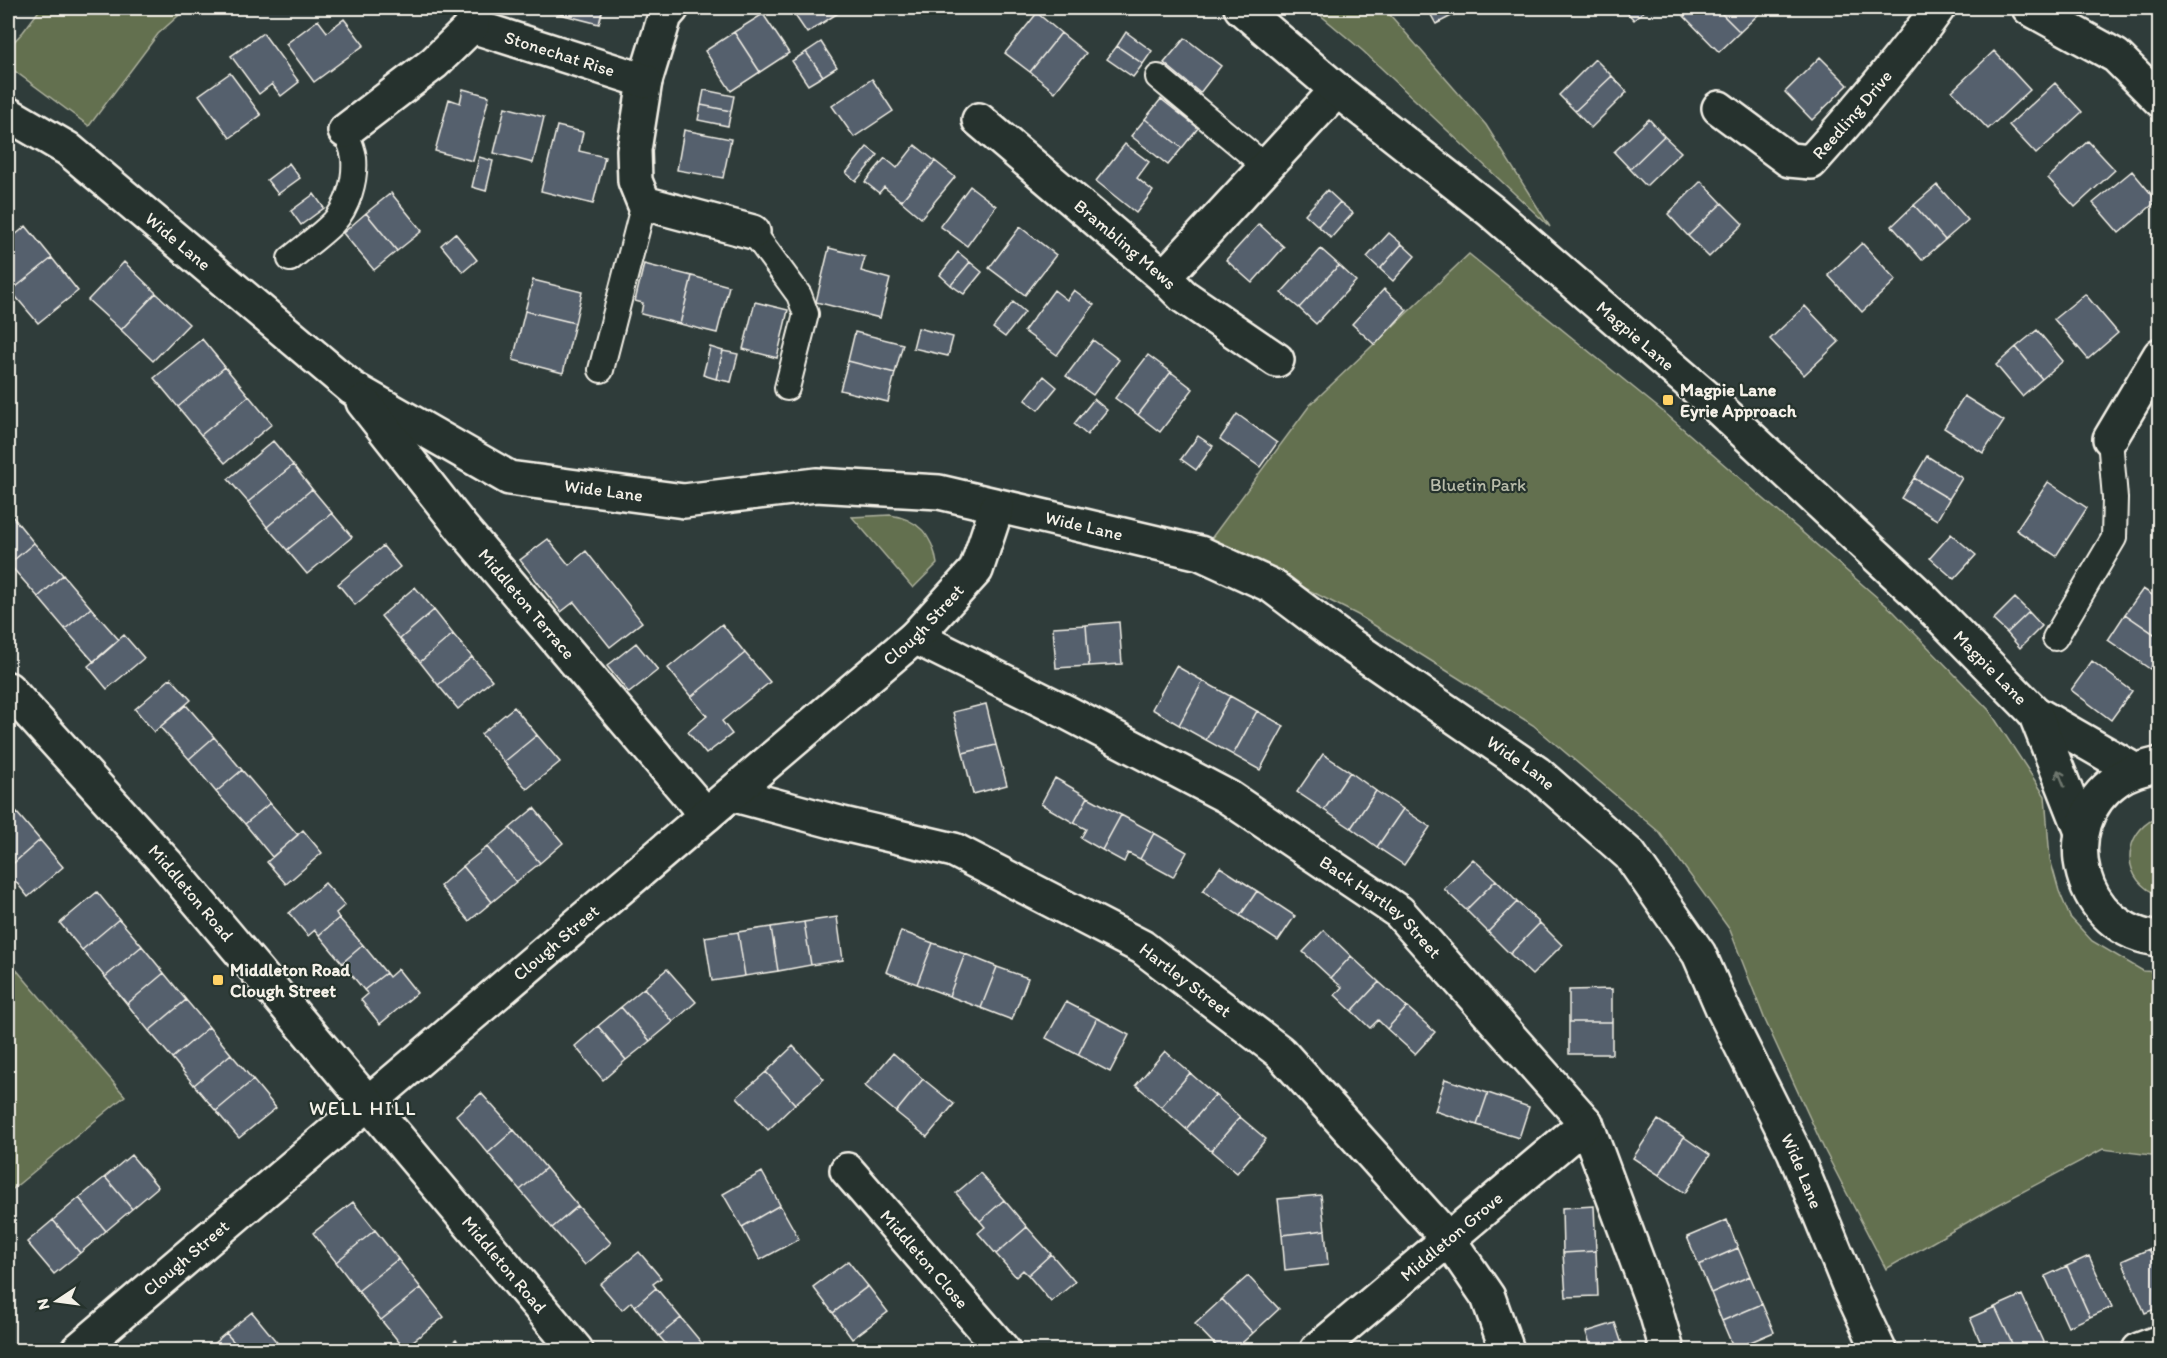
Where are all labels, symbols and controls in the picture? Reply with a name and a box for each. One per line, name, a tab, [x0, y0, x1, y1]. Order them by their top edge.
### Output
street label: Stonechat Rise	[502, 26, 618, 82]
street label: Reedling Drive	[1808, 65, 1897, 164]
street label: Brambling Mews	[1070, 194, 1181, 294]
street label: Wide Lane	[140, 208, 215, 275]
street label: Magpie Lane	[1592, 296, 1679, 376]
place label: Magpie Lane Eyrie Approach	[1680, 379, 1797, 422]
marker: Magpie Lane Eyrie Approach	[1661, 393, 1675, 407]
street label: Wide Lane	[563, 474, 644, 506]
park label: Bluetin Park	[1430, 474, 1526, 496]
street label: Wide Lane	[1043, 506, 1125, 546]
street label: Middleton Terrace	[473, 544, 580, 664]
street label: Clough Street	[878, 579, 969, 670]
street label: Magpie Lane	[1949, 626, 2032, 710]
street label: Wide Lane	[1483, 731, 1560, 795]
one-way arrow	[2054, 769, 2065, 788]
street label: Middleton Road	[144, 840, 238, 946]
street label: Back Hartley Street	[1315, 851, 1446, 963]
street label: Clough Street	[509, 900, 604, 986]
street label: Hartley Street	[1135, 938, 1236, 1022]
place label: Middleton Road Clough Street	[230, 959, 350, 1002]
marker: Middleton Road Clough Street	[211, 973, 225, 987]
district label: WELL HILL	[309, 1096, 417, 1120]
street label: Wide Lane	[1776, 1130, 1827, 1212]
street label: Middleton Grove	[1396, 1187, 1507, 1286]
street label: Middleton Close	[875, 1205, 973, 1313]
street label: Middleton Road	[457, 1212, 551, 1318]
street label: Clough Street	[139, 1215, 234, 1301]
north arrow	[27, 1271, 87, 1331]
text: N	[32, 1297, 53, 1312]

